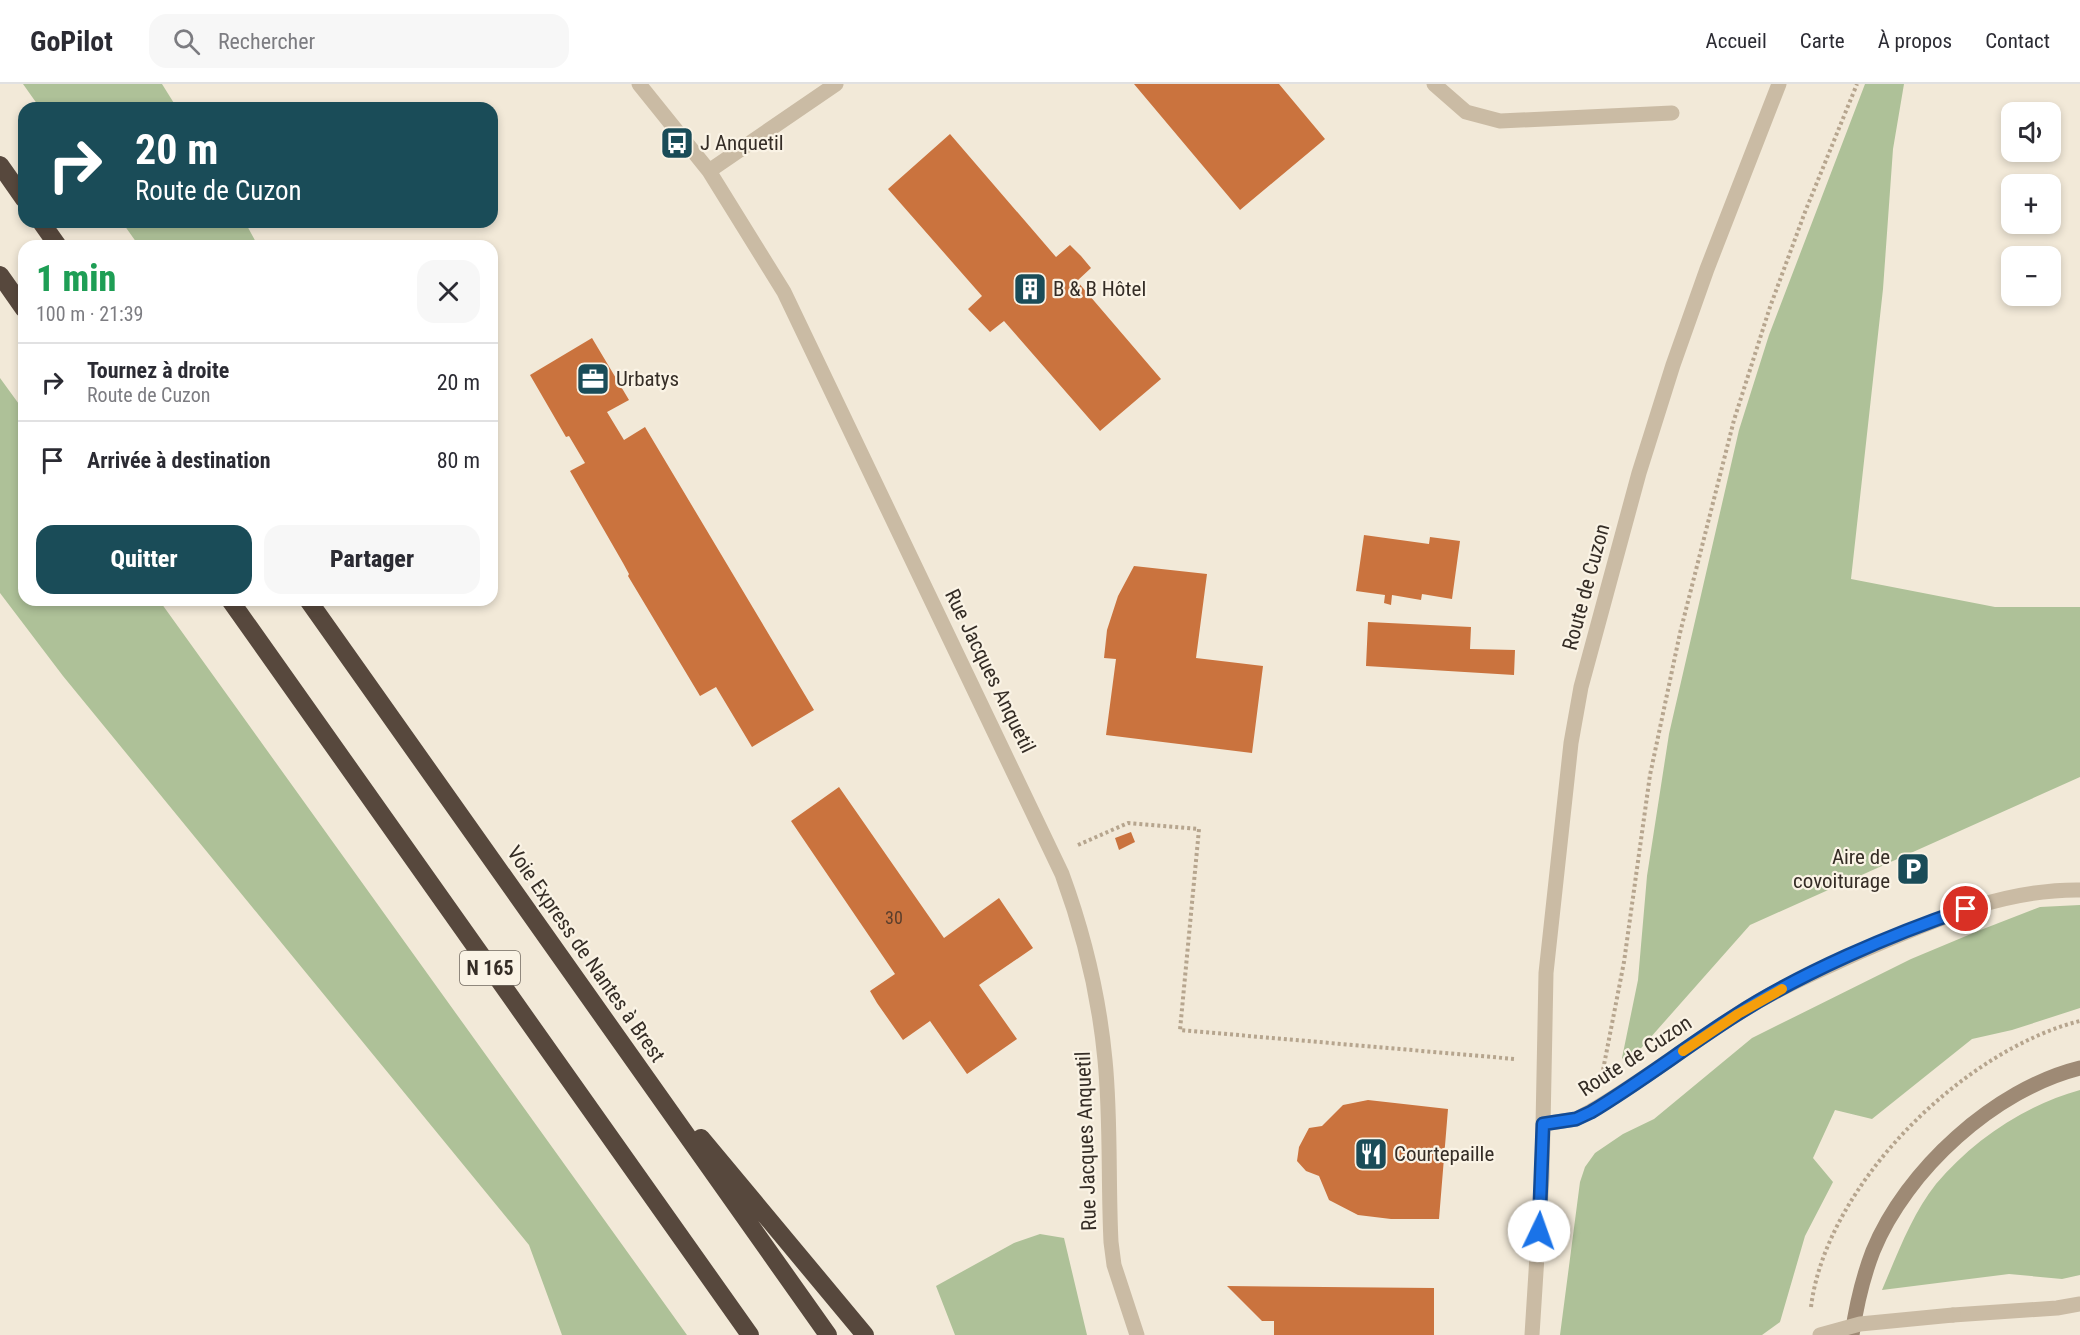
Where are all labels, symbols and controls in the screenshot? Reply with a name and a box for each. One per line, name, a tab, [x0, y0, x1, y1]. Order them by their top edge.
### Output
search box	[149, 14, 569, 68]
text: GoPilot	[30, 25, 113, 58]
icon: search	[170, 25, 203, 58]
text: Rechercher	[218, 29, 315, 54]
text: Accueil	[1706, 29, 1767, 53]
text: Carte	[1800, 29, 1845, 53]
text: À propos	[1878, 29, 1952, 53]
text: Contact	[1985, 29, 2050, 53]
map controls	[2001, 102, 2061, 306]
button: sound	[2001, 102, 2061, 162]
text: 20 m	[135, 125, 218, 174]
bus stop icon: J Anquetil	[659, 125, 695, 161]
icon: right	[36, 126, 114, 204]
place label: J Anquetil	[700, 131, 784, 155]
button: +	[2001, 174, 2061, 234]
text: Route de Cuzon	[135, 175, 302, 207]
button: −	[2001, 246, 2061, 306]
text: 1 min	[36, 258, 116, 300]
button: close	[417, 260, 480, 323]
building icon: B & B Hôtel	[1012, 271, 1048, 307]
place label: B & B Hôtel	[1053, 277, 1146, 301]
text: 100 m · 21:39	[36, 302, 143, 326]
text: Tournez à droite	[87, 358, 229, 383]
office icon: Urbatys	[575, 361, 611, 397]
icon: right	[36, 366, 69, 399]
place label: Urbatys	[616, 367, 679, 391]
text: 20 m	[437, 370, 480, 395]
text: Route de Cuzon	[87, 383, 210, 407]
icon: arrive	[36, 444, 69, 477]
text: Arrivée à destination	[87, 448, 271, 473]
text: 80 m	[437, 448, 480, 473]
street label: Route de Cuzon	[1558, 521, 1614, 653]
button: Quitter	[36, 525, 252, 594]
button: Partager	[264, 525, 480, 594]
street label: Rue Jacques Anquetil	[940, 585, 1040, 757]
street label: Voie Express de Nantes à Brest	[502, 841, 670, 1067]
place label: Aire de covoiturage	[1793, 845, 1890, 893]
parking icon: Aire de covoiturage	[1895, 851, 1931, 887]
pin	[1940, 883, 1991, 934]
icon: arrive	[1949, 892, 1982, 925]
house number: 30	[885, 907, 903, 928]
road number: N 165	[460, 951, 520, 985]
street label: Route de Cuzon	[1574, 1011, 1696, 1101]
street label: Rue Jacques Anquetil	[1071, 1051, 1101, 1231]
restaurant icon: Courtepaille	[1353, 1136, 1389, 1172]
place label: Courtepaille	[1394, 1142, 1494, 1166]
position arrow	[1507, 1199, 1571, 1263]

